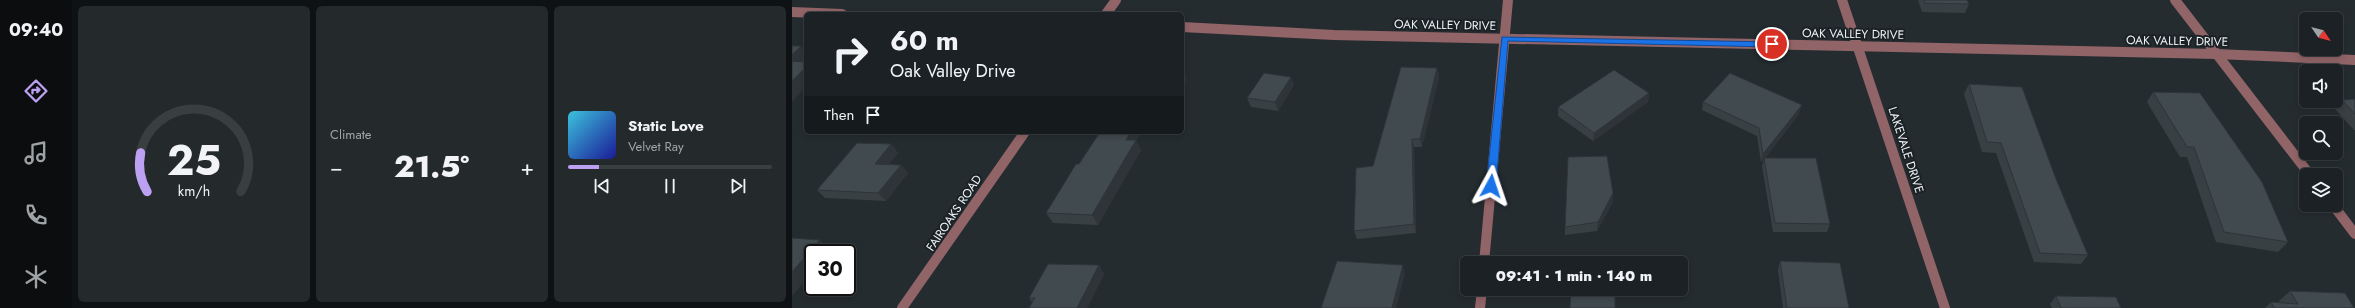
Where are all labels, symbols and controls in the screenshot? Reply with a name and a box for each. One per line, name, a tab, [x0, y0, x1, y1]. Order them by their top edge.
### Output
north arrow	[2299, 12, 2343, 56]
map controls	[2299, 12, 2343, 212]
street label: OAK VALLEY DRIVE	[1394, 15, 1496, 35]
text: 09:40	[9, 17, 63, 43]
text: 60 m	[890, 20, 959, 61]
street label: OAK VALLEY DRIVE	[1802, 24, 1904, 44]
pin	[1755, 27, 1789, 61]
icon: right	[824, 28, 876, 80]
street label: OAK VALLEY DRIVE	[2126, 31, 2228, 51]
icon: arrive	[1761, 33, 1783, 55]
text: Oak Valley Drive	[890, 58, 1016, 84]
button: sound	[2299, 64, 2343, 108]
icon: directions	[22, 77, 50, 105]
text: Then	[824, 104, 854, 126]
icon: arrive	[862, 104, 884, 126]
street label: LAKEVALE DRIVE	[1884, 105, 1928, 195]
text: Static Love	[628, 115, 704, 137]
button: search	[2299, 116, 2343, 160]
text: Climate	[330, 125, 371, 144]
text: 25	[167, 130, 221, 191]
text: Velvet Ray	[628, 137, 684, 156]
icon: music	[22, 139, 50, 167]
text: 21.5°	[394, 145, 469, 188]
text: −	[330, 151, 343, 183]
text: +	[520, 151, 534, 183]
position arrow	[1470, 165, 1512, 207]
button: layers	[2299, 168, 2343, 212]
street label: FAIROAKS ROAD	[922, 171, 986, 255]
icon: previous	[591, 175, 613, 197]
icon: pause	[659, 175, 681, 197]
icon: next	[727, 175, 749, 197]
text: km/h	[178, 181, 210, 201]
icon: phone	[22, 201, 50, 229]
speed limit sign: 30	[804, 244, 856, 296]
icon: climate	[22, 263, 50, 291]
text: 09:41 · 1 min · 140 m	[1496, 265, 1652, 287]

